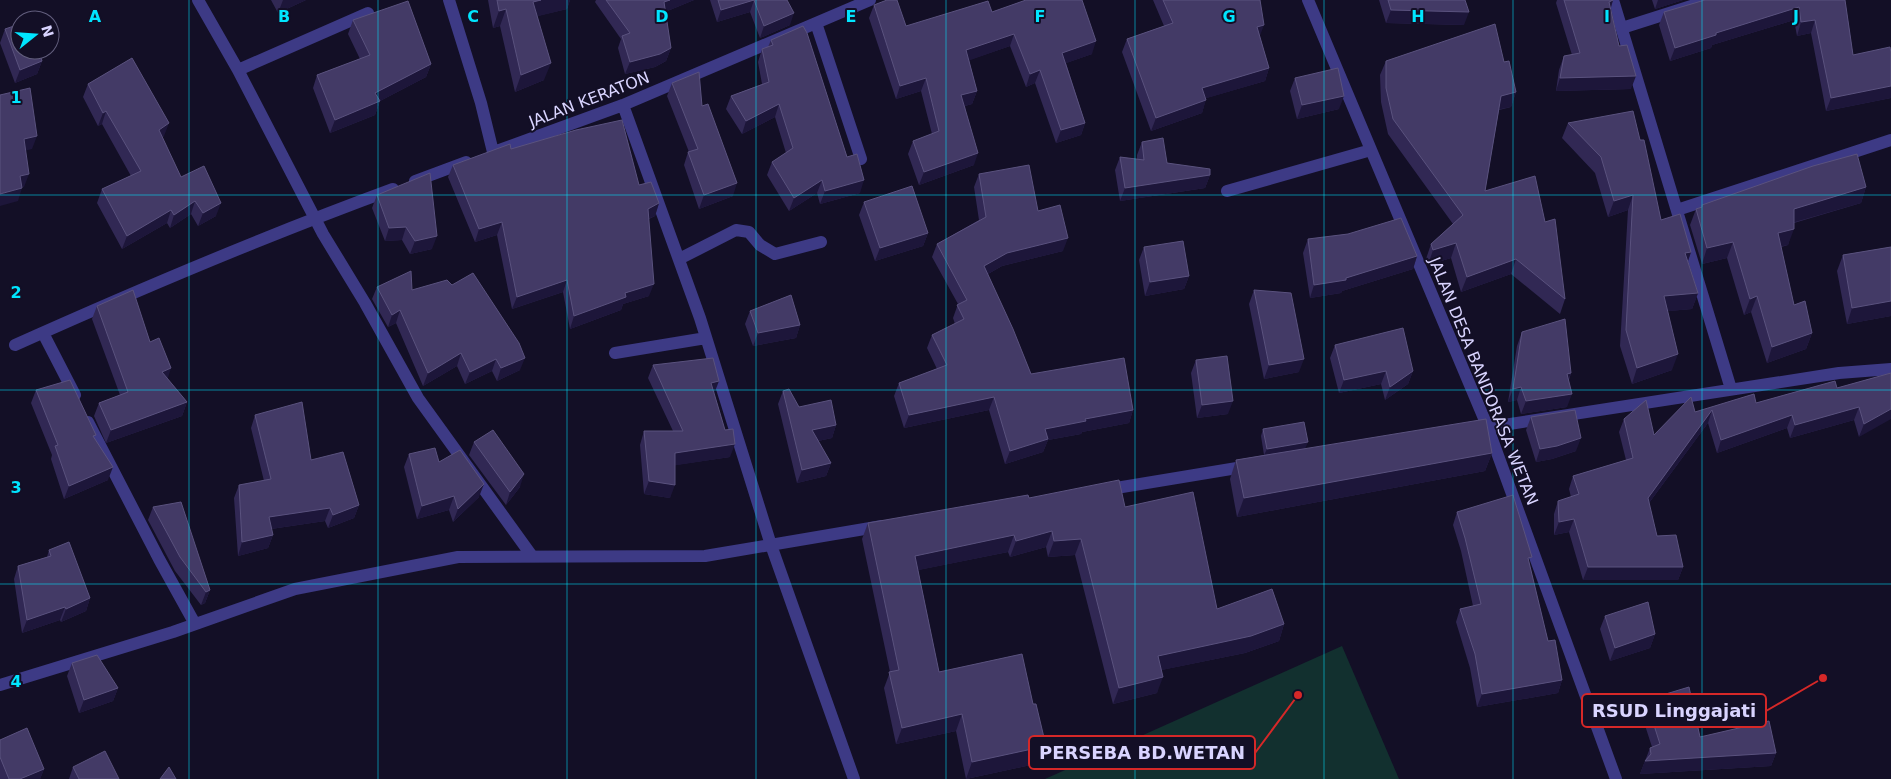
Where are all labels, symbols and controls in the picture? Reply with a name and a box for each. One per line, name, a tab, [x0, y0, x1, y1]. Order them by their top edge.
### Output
text: A	[89, 7, 102, 26]
text: B	[278, 7, 290, 26]
text: C	[467, 7, 479, 26]
text: D	[655, 7, 669, 26]
text: E	[846, 7, 856, 26]
text: F	[1035, 7, 1045, 26]
text: G	[1222, 7, 1236, 26]
text: H	[1411, 7, 1425, 26]
text: I	[1604, 7, 1610, 26]
text: J	[1792, 7, 1799, 26]
north arrow	[10, 10, 60, 60]
text: N	[38, 23, 57, 39]
street label: JALAN KERATON	[525, 68, 652, 132]
text: 1	[10, 88, 22, 107]
street label: JALAN DESA BANDORASA WETAN	[1425, 254, 1542, 508]
text: 2	[10, 283, 22, 302]
text: 3	[10, 478, 22, 497]
text: 4	[10, 672, 22, 691]
callout: RSUD Linggajati	[1582, 694, 1766, 727]
text: RSUD Linggajati	[1592, 700, 1756, 721]
callout: PERSEBA BD.WETAN	[1029, 736, 1255, 769]
text: PERSEBA BD.WETAN	[1039, 742, 1245, 763]

